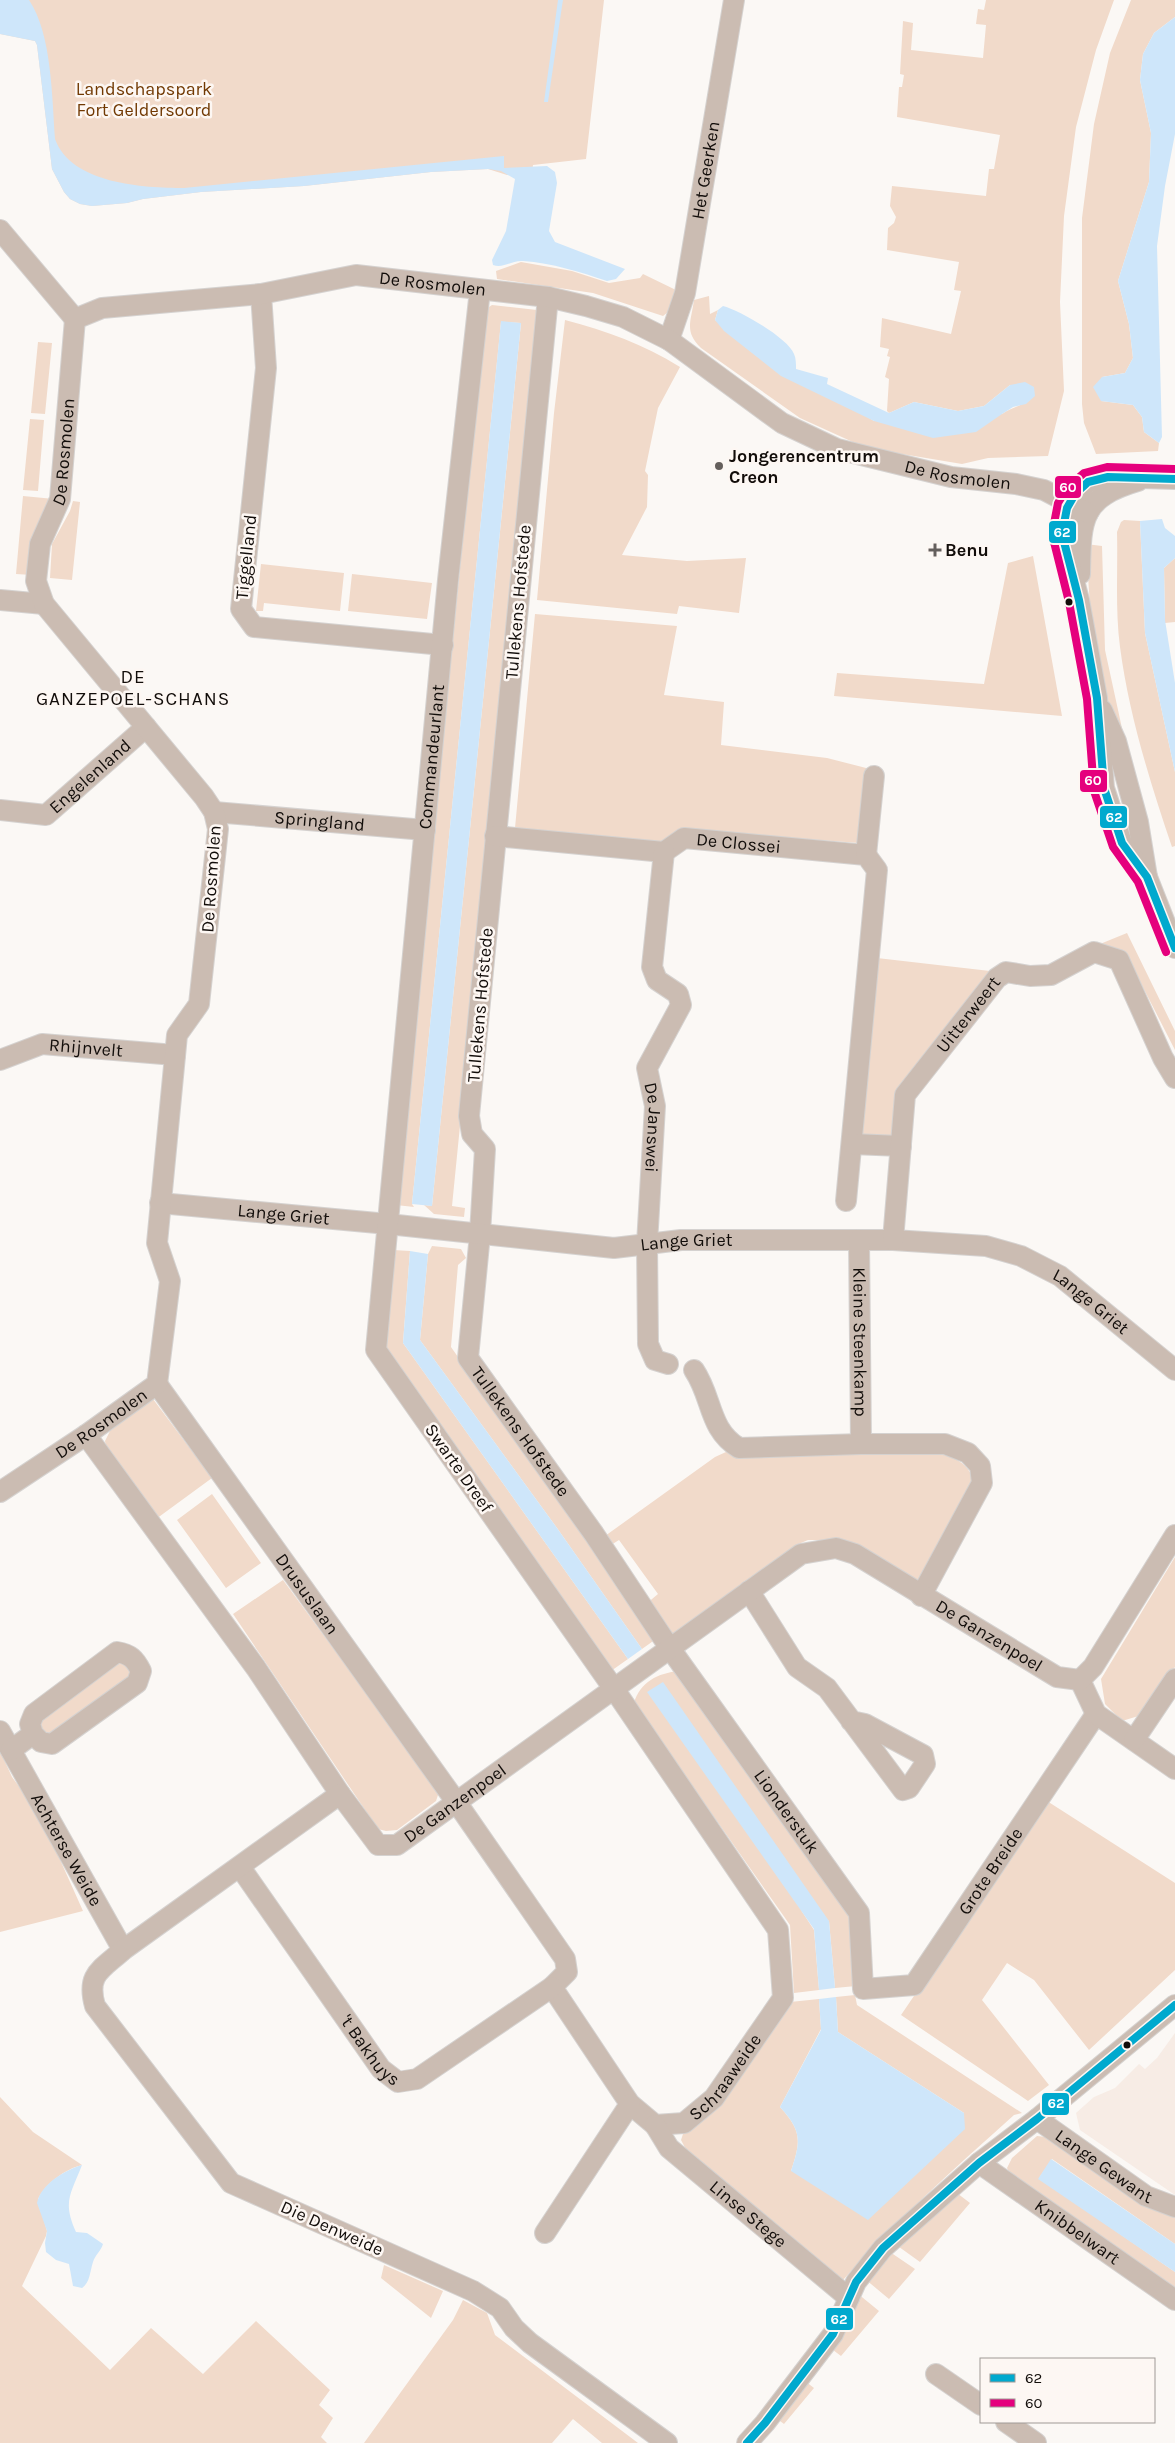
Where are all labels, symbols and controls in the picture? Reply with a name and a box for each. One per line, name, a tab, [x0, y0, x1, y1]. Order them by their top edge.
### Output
park label: Landschapspark Fort Geldersoord	[76, 78, 212, 121]
street label: Het Geerken	[686, 120, 725, 221]
street label: De Rosmolen	[378, 267, 487, 301]
street label: De Rosmolen	[47, 397, 79, 509]
place label: Jongerencentrum Creon	[729, 445, 879, 488]
street label: De Rosmolen	[902, 455, 1012, 494]
marker: Jongerencentrum Creon	[713, 460, 725, 472]
line badge: 60	[1054, 475, 1082, 499]
text: 60	[1059, 479, 1077, 496]
street label: Tiggelland	[231, 513, 261, 601]
line badge: 62	[1048, 520, 1077, 544]
street label: Tullekens Hofstede	[500, 524, 536, 680]
text: 62	[1054, 524, 1070, 541]
place label: Benu	[945, 539, 989, 561]
marker: Benu	[929, 544, 941, 556]
unlabelled marker	[1064, 597, 1074, 607]
district label: DE GANZEPOEL-SCHANS	[36, 666, 230, 710]
street label: Commandeurlant	[414, 683, 449, 830]
street label: Engelenland	[44, 734, 136, 818]
line badge: 60	[1079, 769, 1108, 793]
text: 60	[1084, 772, 1102, 789]
line badge: 62	[1099, 805, 1128, 829]
street label: Springland	[273, 806, 366, 836]
text: 62	[1106, 809, 1122, 826]
street label: De Rosmolen	[196, 825, 226, 933]
street label: De Clossei	[695, 828, 782, 858]
street label: Tullekens Hofstede	[462, 927, 498, 1083]
street label: Uitterweert	[931, 972, 1005, 1057]
street label: Rhijnvelt	[48, 1034, 124, 1062]
street label: De Janswei	[639, 1080, 666, 1173]
street label: Lange Griet	[236, 1199, 331, 1230]
street label: Lange Griet	[639, 1229, 733, 1256]
street label: Lange Griet	[1049, 1263, 1134, 1339]
street label: Kleine Steenkamp	[848, 1267, 872, 1417]
street label: Tullekens Hofstede	[467, 1362, 575, 1501]
street label: De Rosmolen	[51, 1384, 151, 1463]
street label: Swarte Dreef	[420, 1419, 498, 1517]
street label: Drususlaan	[271, 1549, 344, 1639]
street label: De Ganzenpoel	[932, 1595, 1047, 1677]
street label: De Ganzenpoel	[399, 1759, 511, 1848]
street label: Lionderstuk	[749, 1765, 824, 1858]
street label: Achterse Weide	[26, 1789, 107, 1910]
street label: Grote Breide	[953, 1823, 1028, 1919]
street label: 't Bakhuys	[336, 2011, 404, 2090]
street label: Schraaweide	[684, 2029, 766, 2125]
unlabelled marker	[1122, 2040, 1132, 2050]
line badge: 62	[1041, 2092, 1070, 2116]
text: 62	[1048, 2095, 1064, 2112]
street label: Lange Gewant	[1051, 2124, 1155, 2208]
street label: Linse Stege	[705, 2175, 791, 2253]
street label: Knibbelwart	[1030, 2194, 1124, 2269]
street label: Die Denweide	[277, 2196, 387, 2260]
line badge: 62	[825, 2307, 854, 2331]
text: 62	[831, 2311, 847, 2328]
legend	[980, 2358, 1155, 2423]
text: 62	[1025, 2369, 1042, 2387]
text: 60	[1025, 2394, 1043, 2412]

